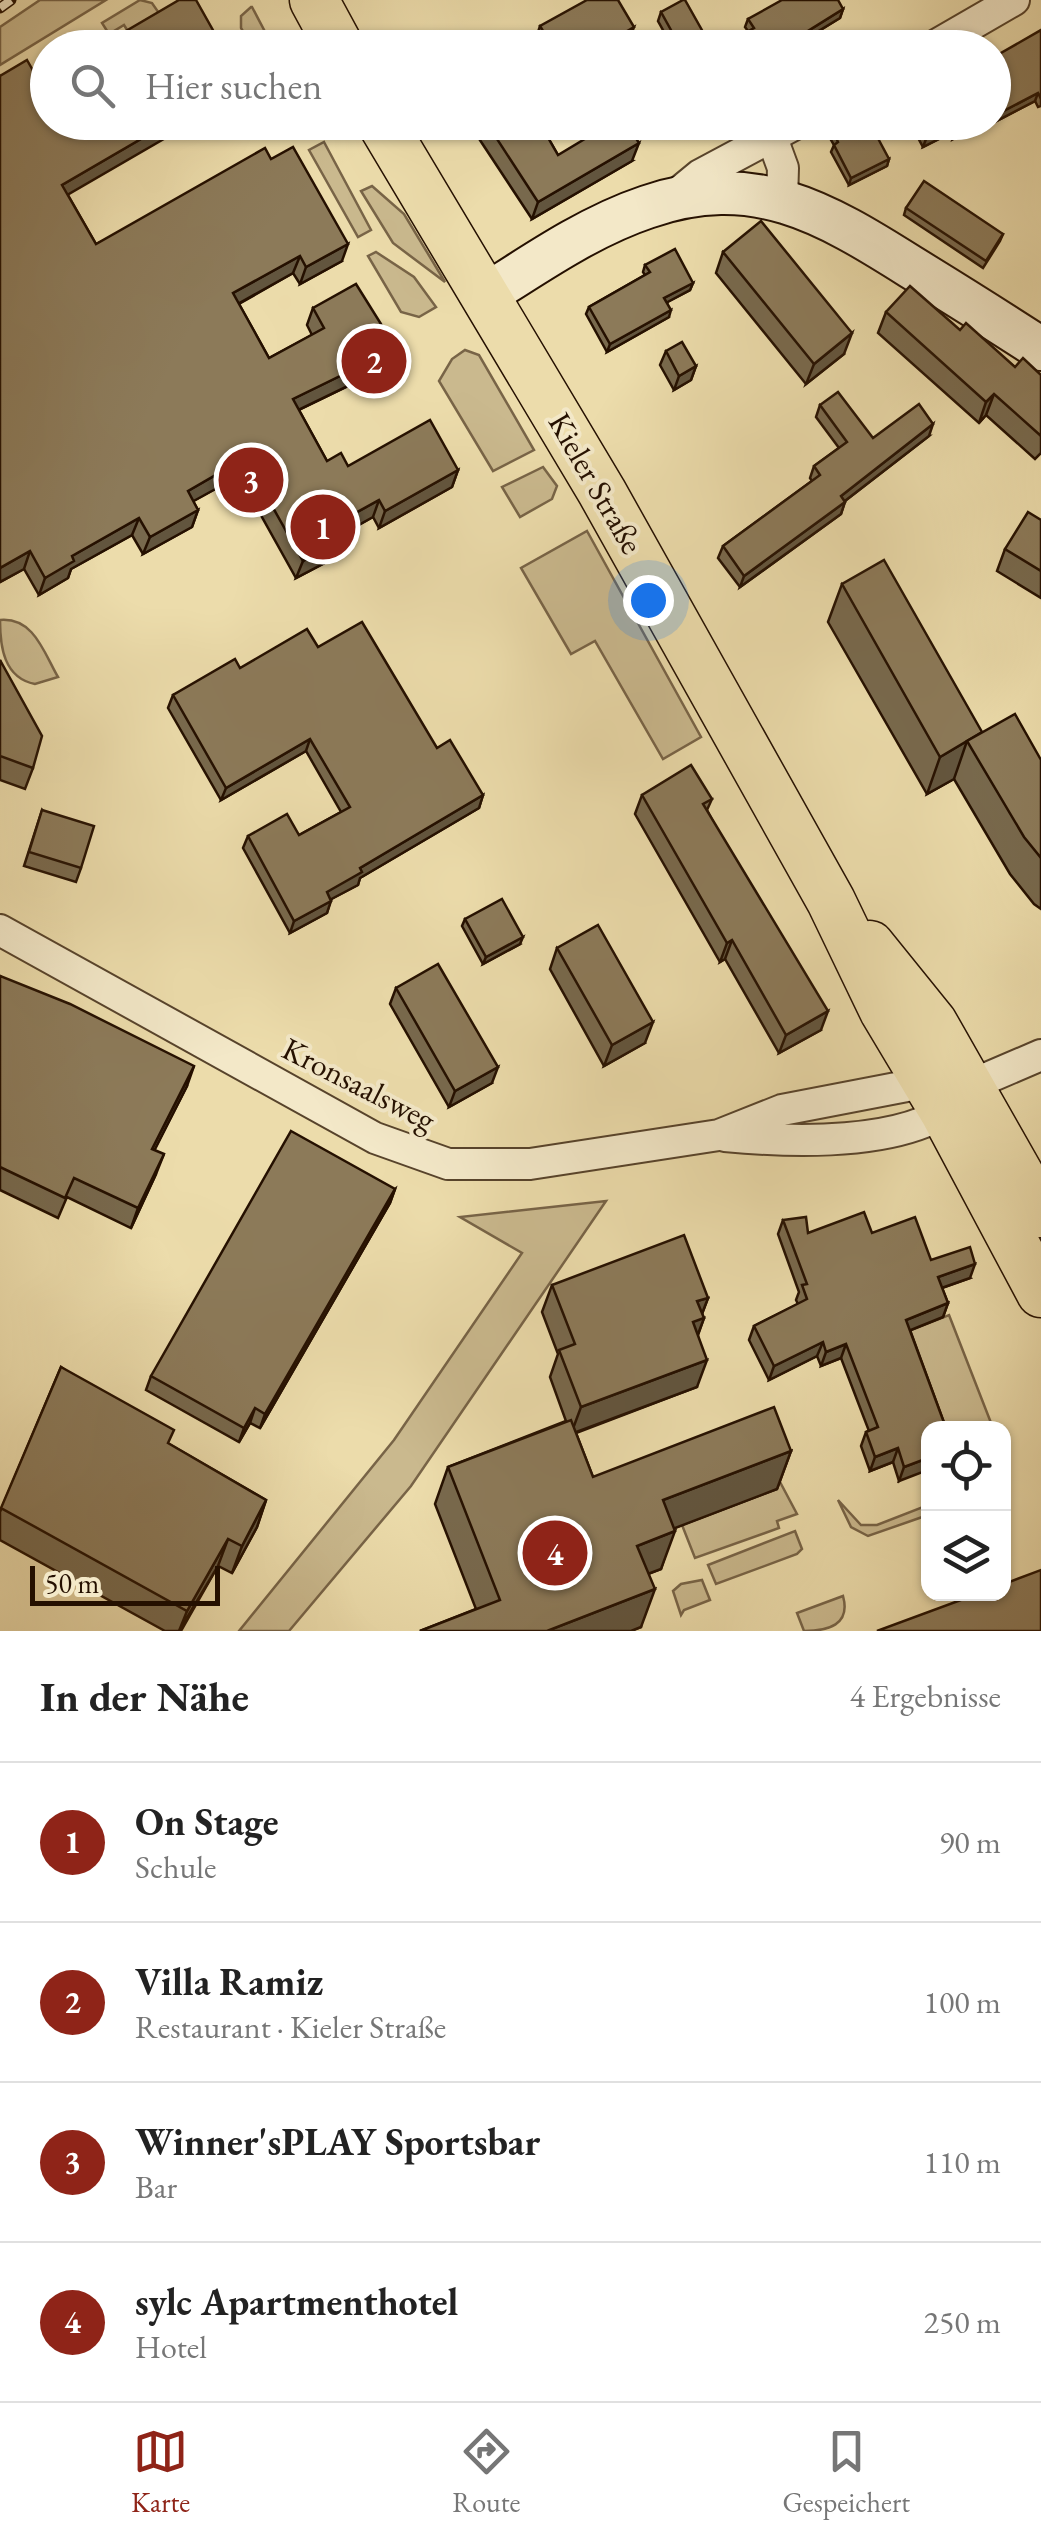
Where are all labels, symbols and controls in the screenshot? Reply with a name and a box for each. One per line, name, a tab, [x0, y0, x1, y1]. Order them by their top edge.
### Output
search box	[30, 30, 1011, 140]
icon: search	[65, 58, 120, 113]
text: Hier suchen	[145, 61, 322, 110]
pin: 2	[342, 324, 406, 398]
street label: Kieler Straße	[539, 405, 653, 561]
pin: 3	[218, 442, 284, 518]
pin: 1	[290, 490, 356, 564]
your location	[623, 575, 674, 626]
street label: Kronsaalsweg	[275, 1027, 444, 1141]
map controls	[921, 1421, 1011, 1601]
button: locate	[921, 1421, 1011, 1511]
button: layers	[921, 1511, 1011, 1601]
pin: 4	[522, 1516, 588, 1590]
scale bar	[30, 1561, 220, 1606]
text: 50 m	[45, 1565, 99, 1601]
text: In der Nähe	[40, 1669, 249, 1724]
text: 4 Ergebnisse	[850, 1675, 1001, 1717]
text: On Stage	[135, 1797, 279, 1846]
text: 1	[64, 1821, 81, 1863]
text: 90 m	[939, 1821, 1001, 1863]
text: Schule	[135, 1846, 216, 1888]
text: Villa Ramiz	[135, 1957, 323, 2006]
text: 2	[64, 1981, 81, 2023]
text: 100 m	[924, 1981, 1001, 2023]
text: Restaurant · Kieler Straße	[135, 2006, 446, 2048]
text: Winner'sPLAY Sportsbar	[135, 2117, 540, 2166]
text: 3	[64, 2141, 81, 2183]
text: 110 m	[924, 2141, 1001, 2183]
text: Bar	[135, 2166, 177, 2208]
text: sylc Apartmenthotel	[135, 2277, 458, 2326]
text: 4	[64, 2301, 81, 2343]
text: 250 m	[924, 2301, 1001, 2343]
text: Hotel	[135, 2326, 207, 2368]
tab: Karte	[131, 2424, 190, 2520]
tab: Route	[452, 2424, 521, 2520]
tab: Gespeichert	[782, 2424, 910, 2520]

